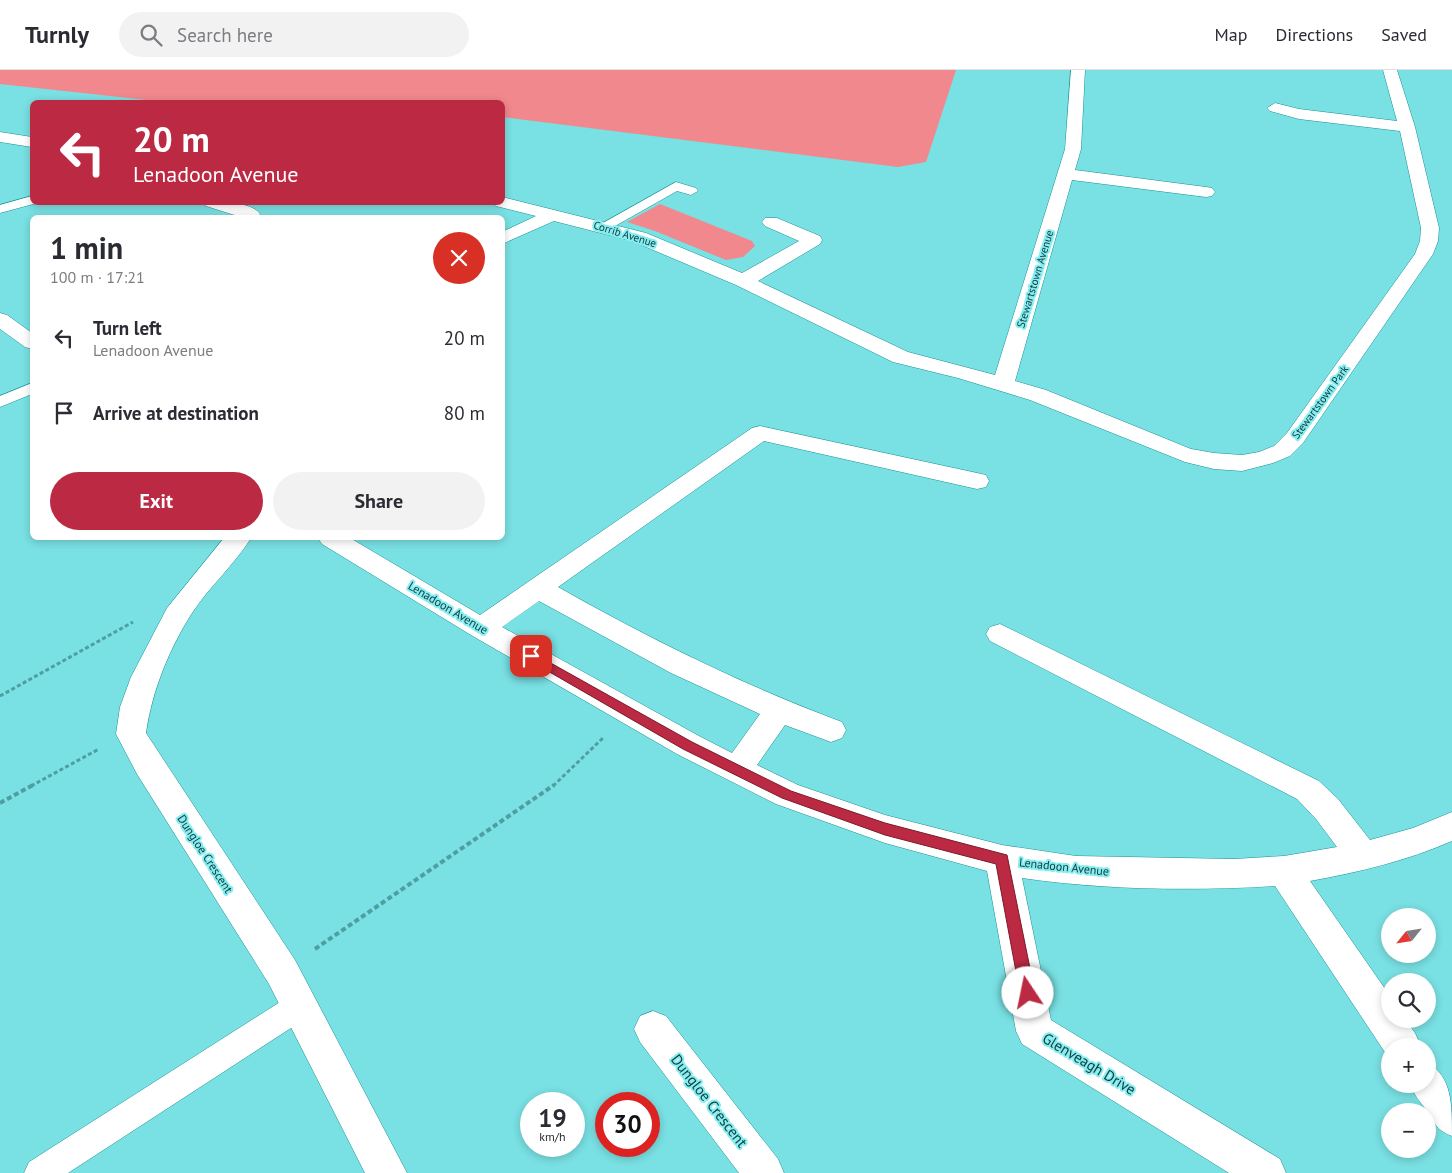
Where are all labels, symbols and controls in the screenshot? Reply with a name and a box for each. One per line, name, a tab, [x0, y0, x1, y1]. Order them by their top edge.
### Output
search box	[119, 12, 469, 57]
text: Turnly	[25, 19, 89, 50]
icon: search	[137, 21, 165, 49]
text: Search here	[177, 23, 273, 47]
text: Map	[1215, 23, 1247, 46]
text: Directions	[1275, 23, 1353, 46]
text: Saved	[1381, 23, 1427, 46]
text: 20 m	[133, 116, 210, 162]
icon: left	[50, 120, 115, 185]
text: Lenadoon Avenue	[133, 160, 299, 188]
street label: Corrib Avenue	[592, 218, 659, 250]
text: 1 min	[50, 228, 123, 267]
street label: Stewartstown Avenue	[1013, 228, 1057, 329]
button: close	[433, 232, 485, 284]
text: 100 m · 17:21	[50, 267, 145, 287]
text: Turn left	[93, 316, 162, 340]
icon: left	[50, 324, 78, 352]
text: 20 m	[444, 326, 485, 350]
text: Lenadoon Avenue	[93, 340, 213, 360]
street label: Stewartstown Park	[1289, 362, 1352, 442]
icon: arrive	[50, 399, 78, 427]
text: Arrive at destination	[93, 401, 259, 425]
text: 80 m	[444, 401, 485, 425]
button: Exit	[50, 472, 263, 530]
button: Share	[273, 472, 485, 530]
street label: Lenadoon Avenue	[406, 578, 491, 637]
pin	[510, 635, 552, 677]
icon: arrive	[517, 642, 545, 670]
street label: Dungloe Crescent	[175, 812, 236, 896]
street label: Lenadoon Avenue	[1018, 854, 1110, 879]
north arrow	[1381, 908, 1436, 962]
map controls	[1381, 908, 1436, 1158]
position arrow	[1001, 966, 1053, 1018]
button: search	[1381, 973, 1436, 1028]
street label: Glenveagh Drive	[1039, 1028, 1139, 1099]
button: +	[1381, 1038, 1436, 1093]
street label: Dungloe Crescent	[667, 1050, 752, 1151]
speed limit sign: 30	[595, 1092, 660, 1157]
text: 19	[538, 1102, 567, 1134]
button: −	[1381, 1103, 1436, 1158]
text: km/h	[539, 1129, 566, 1144]

